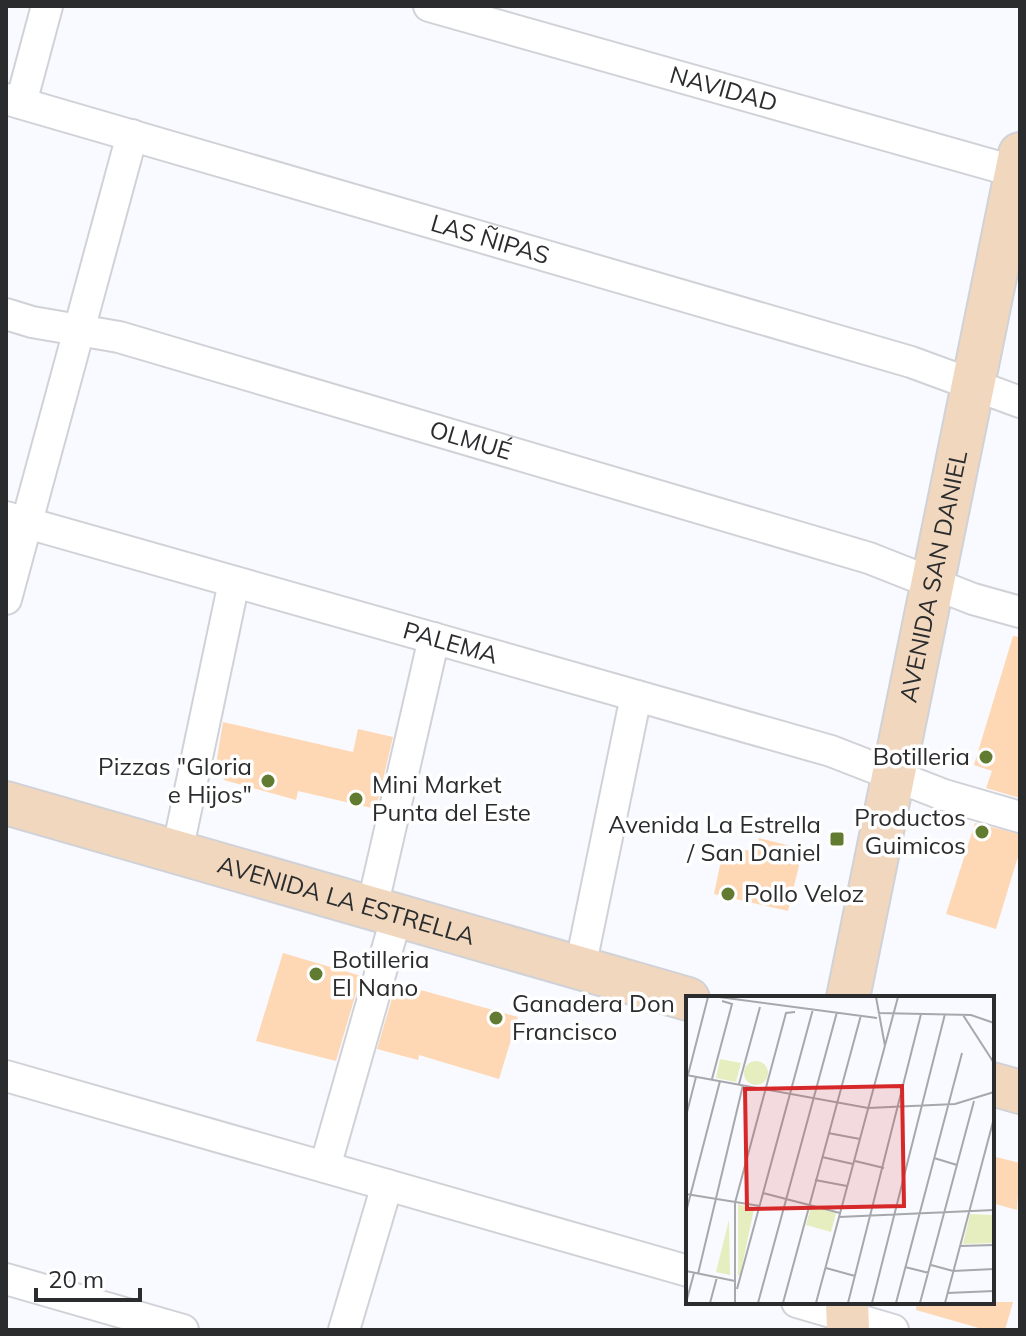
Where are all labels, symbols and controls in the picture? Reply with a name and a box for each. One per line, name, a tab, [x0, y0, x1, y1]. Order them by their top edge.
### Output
street label: NAVIDAD	[667, 59, 781, 118]
street label: LAS ÑIPAS	[428, 207, 553, 270]
street label: OLMUÉ	[426, 413, 515, 466]
street label: AVENIDA SAN DANIEL	[893, 448, 973, 705]
street label: PALEMA	[400, 614, 502, 670]
place label: Botilleria	[873, 741, 970, 771]
marker: Botilleria	[977, 748, 995, 766]
place label: Pizzas "Gloria e Hijos"	[98, 751, 252, 809]
place label: Mini Market Punta del Este	[372, 769, 531, 827]
marker: Pizzas "Gloria e Hijos"	[259, 772, 277, 790]
marker: Mini Market Punta del Este	[347, 790, 365, 808]
place label: Productos Guimicos	[854, 802, 966, 860]
place label: Avenida La Estrella / San Daniel	[608, 809, 821, 867]
marker: Productos Guimicos	[973, 823, 991, 841]
marker: Avenida La Estrella / San Daniel	[828, 830, 846, 848]
street label: AVENIDA LA ESTRELLA	[214, 849, 479, 951]
place label: Pollo Veloz	[744, 878, 864, 908]
marker: Pollo Veloz	[719, 885, 737, 903]
place label: Botilleria El Nano	[332, 944, 429, 1002]
marker: Botilleria El Nano	[307, 965, 325, 983]
place label: Ganadera Don Francisco	[512, 988, 675, 1046]
inset map	[686, 996, 994, 1304]
marker: Ganadera Don Francisco	[487, 1009, 505, 1027]
scale bar	[36, 1252, 140, 1302]
text: 20 m	[48, 1264, 104, 1294]

